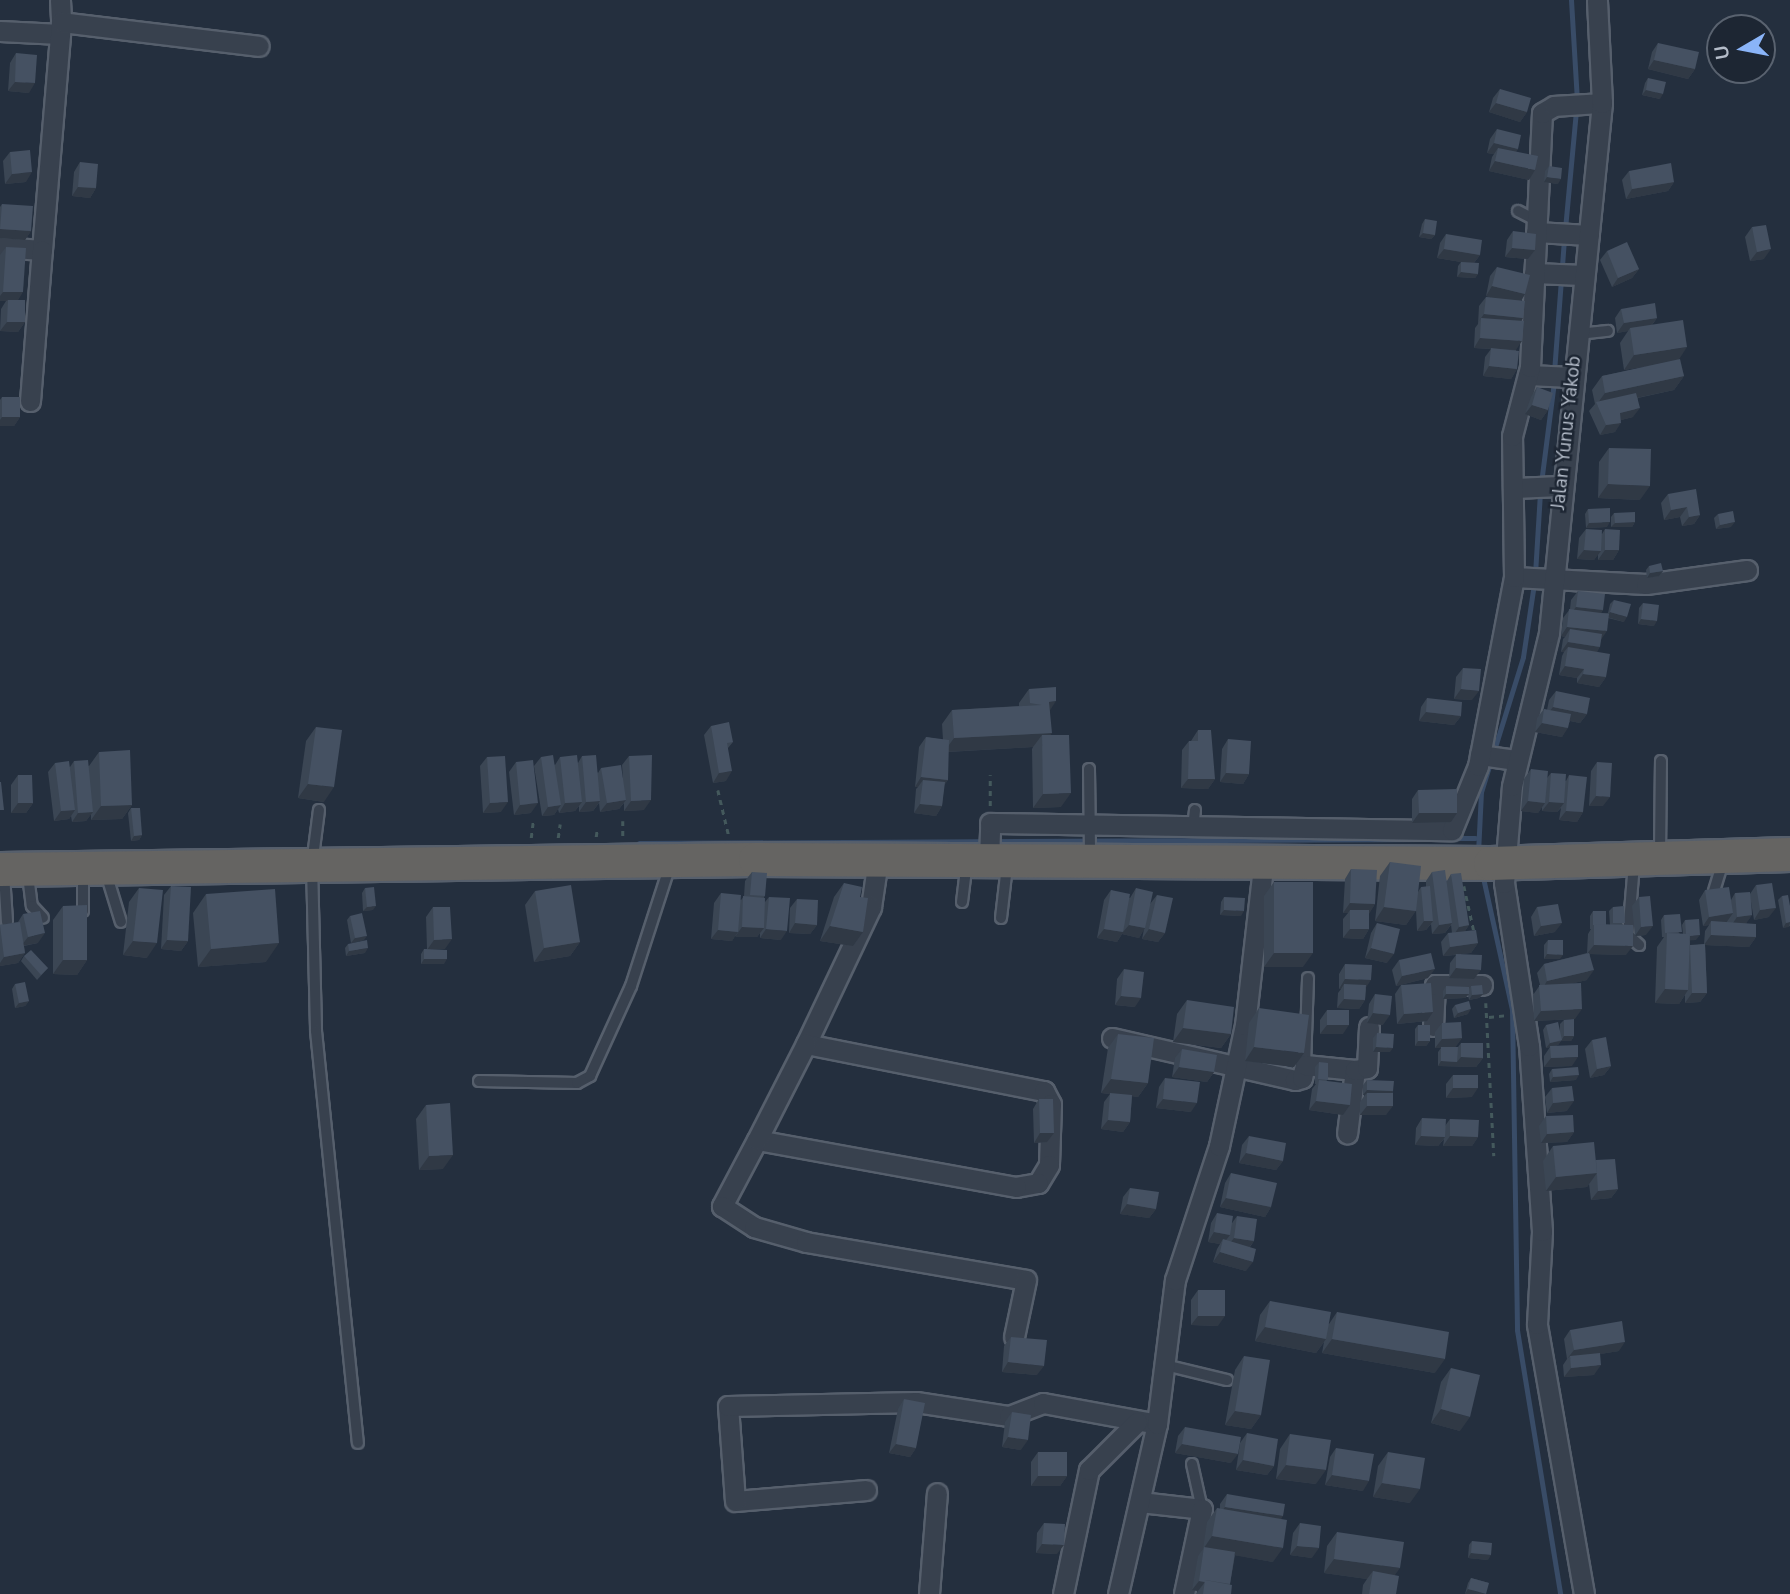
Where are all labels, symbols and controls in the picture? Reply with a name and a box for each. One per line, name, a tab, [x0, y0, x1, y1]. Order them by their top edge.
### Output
north arrow	[1706, 14, 1776, 84]
text: U	[1708, 43, 1736, 61]
street label: Jalan Yunus Yakob	[1548, 355, 1586, 511]

